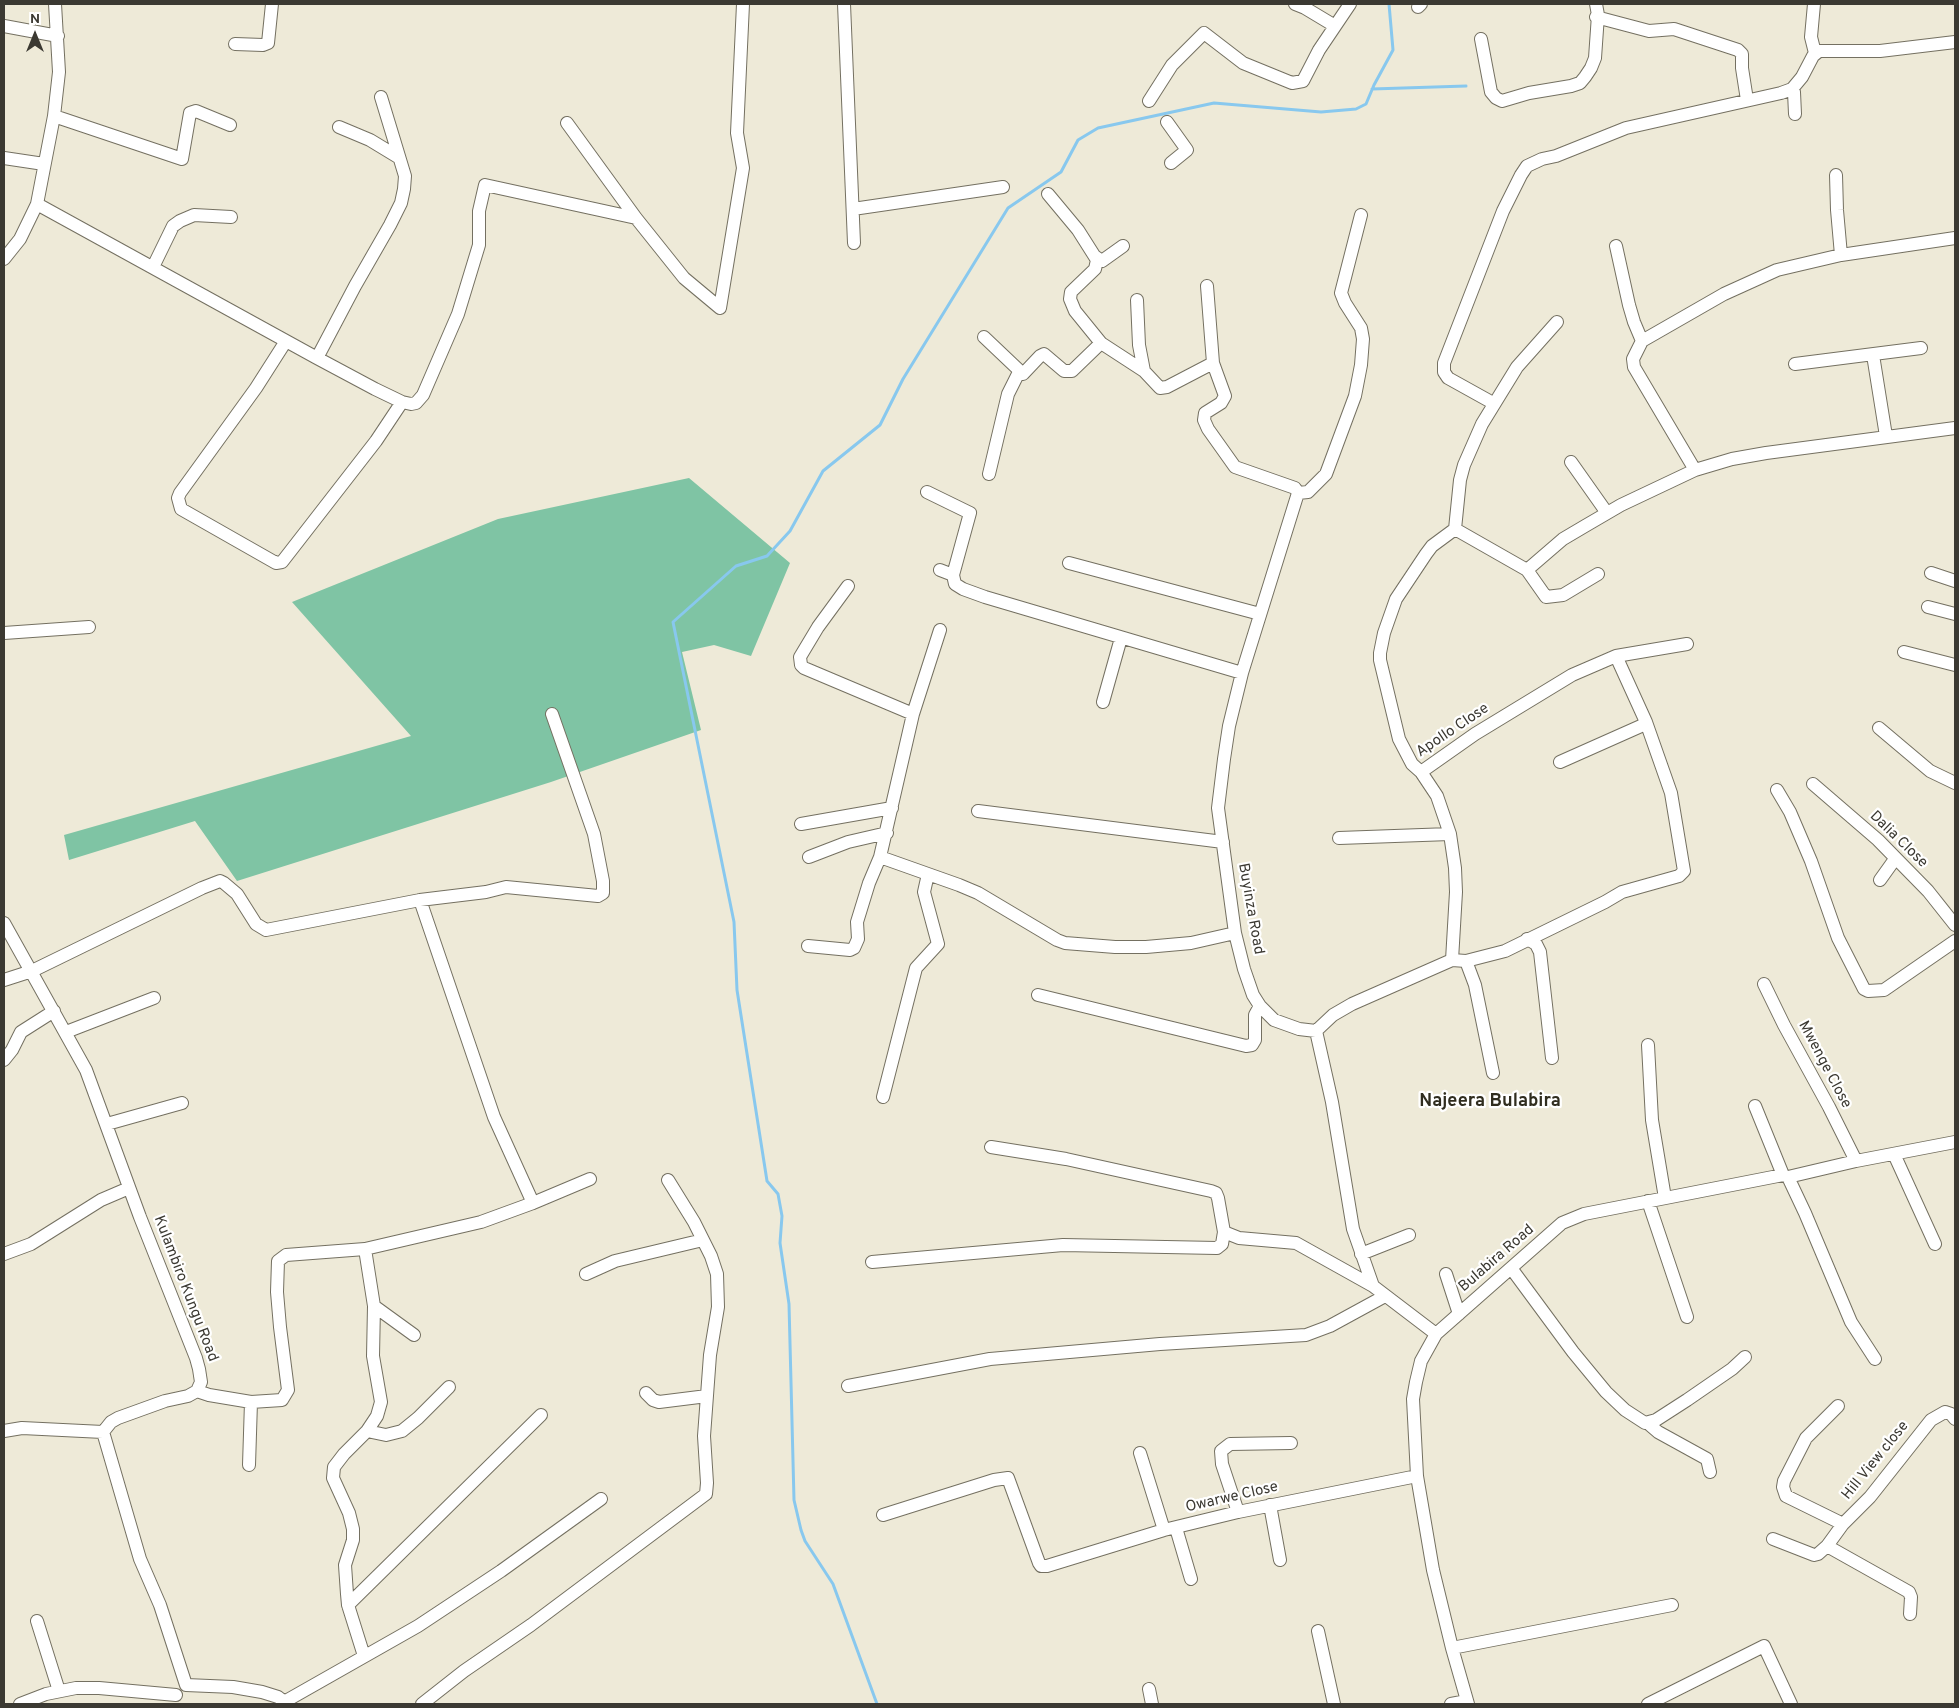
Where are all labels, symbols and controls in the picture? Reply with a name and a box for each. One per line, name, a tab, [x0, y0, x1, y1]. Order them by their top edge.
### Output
north arrow	[10, 10, 60, 60]
text: N	[30, 11, 40, 28]
street label: Apollo Close	[1413, 700, 1493, 762]
street label: Dalia Close	[1865, 808, 1931, 872]
street label: Buyinza Road	[1233, 862, 1267, 956]
street label: Mwenge Close	[1793, 1018, 1855, 1112]
district label: Najeera Bulabira	[1419, 1091, 1561, 1113]
street label: Kulambiro Kungu Road	[149, 1214, 221, 1364]
street label: Bulabira Road	[1456, 1221, 1538, 1297]
street label: Hill View close	[1839, 1418, 1913, 1504]
street label: Owarwe Close	[1184, 1479, 1280, 1517]

